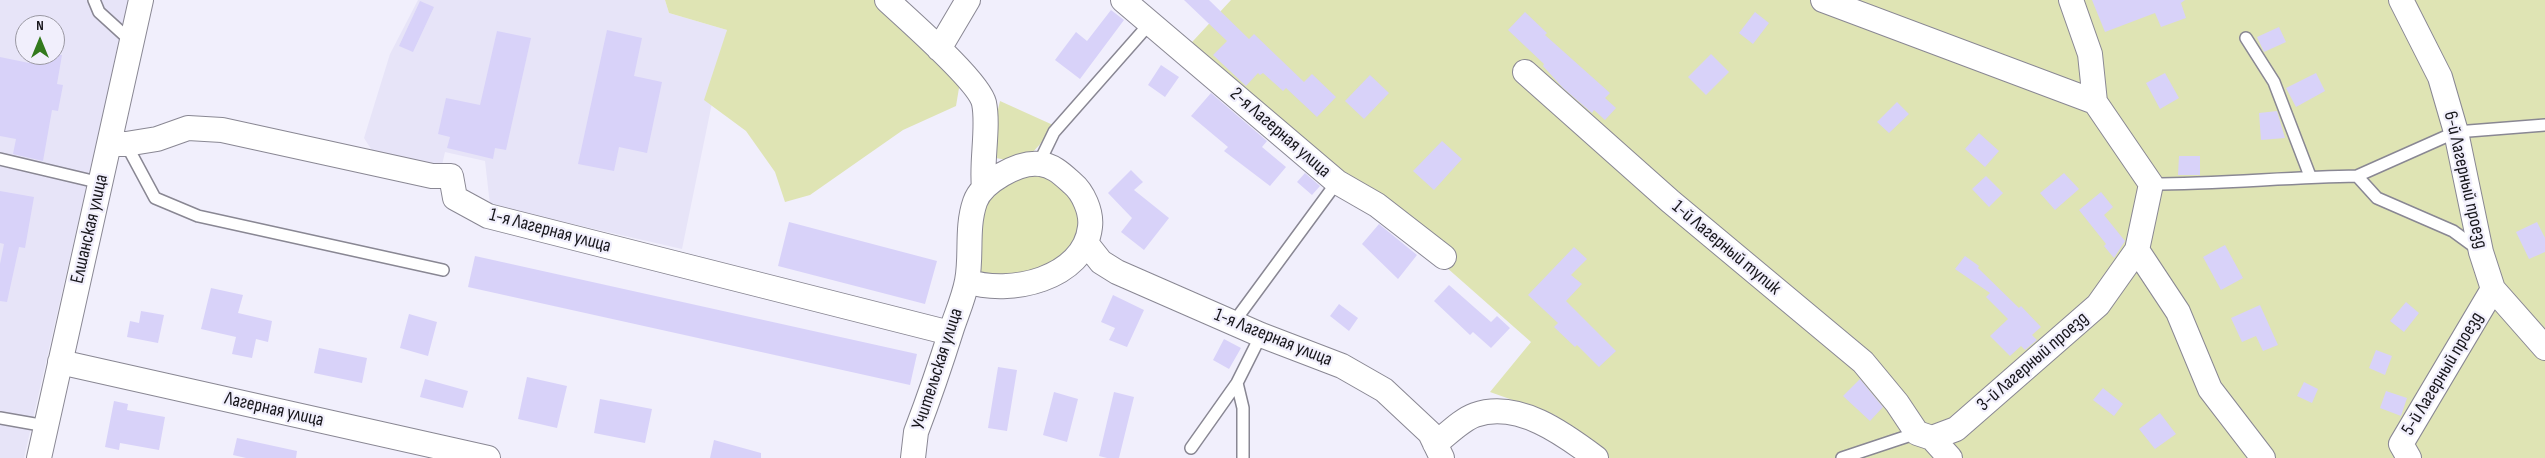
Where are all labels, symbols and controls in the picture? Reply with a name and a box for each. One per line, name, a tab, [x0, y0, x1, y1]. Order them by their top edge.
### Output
north arrow	[15, 15, 65, 65]
text: N	[36, 17, 44, 34]
street label: 2-я Лагерная улица	[1225, 83, 1335, 183]
street label: 6-й Лагерный проезд	[2438, 109, 2492, 251]
street label: Елшанская улица	[66, 172, 114, 286]
street label: 1-й Лагерный тупик	[1667, 196, 1785, 300]
street label: 1-я Лагерная улица	[487, 204, 613, 258]
street label: 1-я Лагерная улица	[1211, 304, 1335, 372]
street label: Учительская улица	[908, 305, 968, 433]
street label: 3-й Лагерный проезд	[1973, 307, 2093, 417]
street label: 5-й Лагерный проезд	[2397, 308, 2489, 440]
street label: Лагерная улица	[222, 388, 326, 432]

